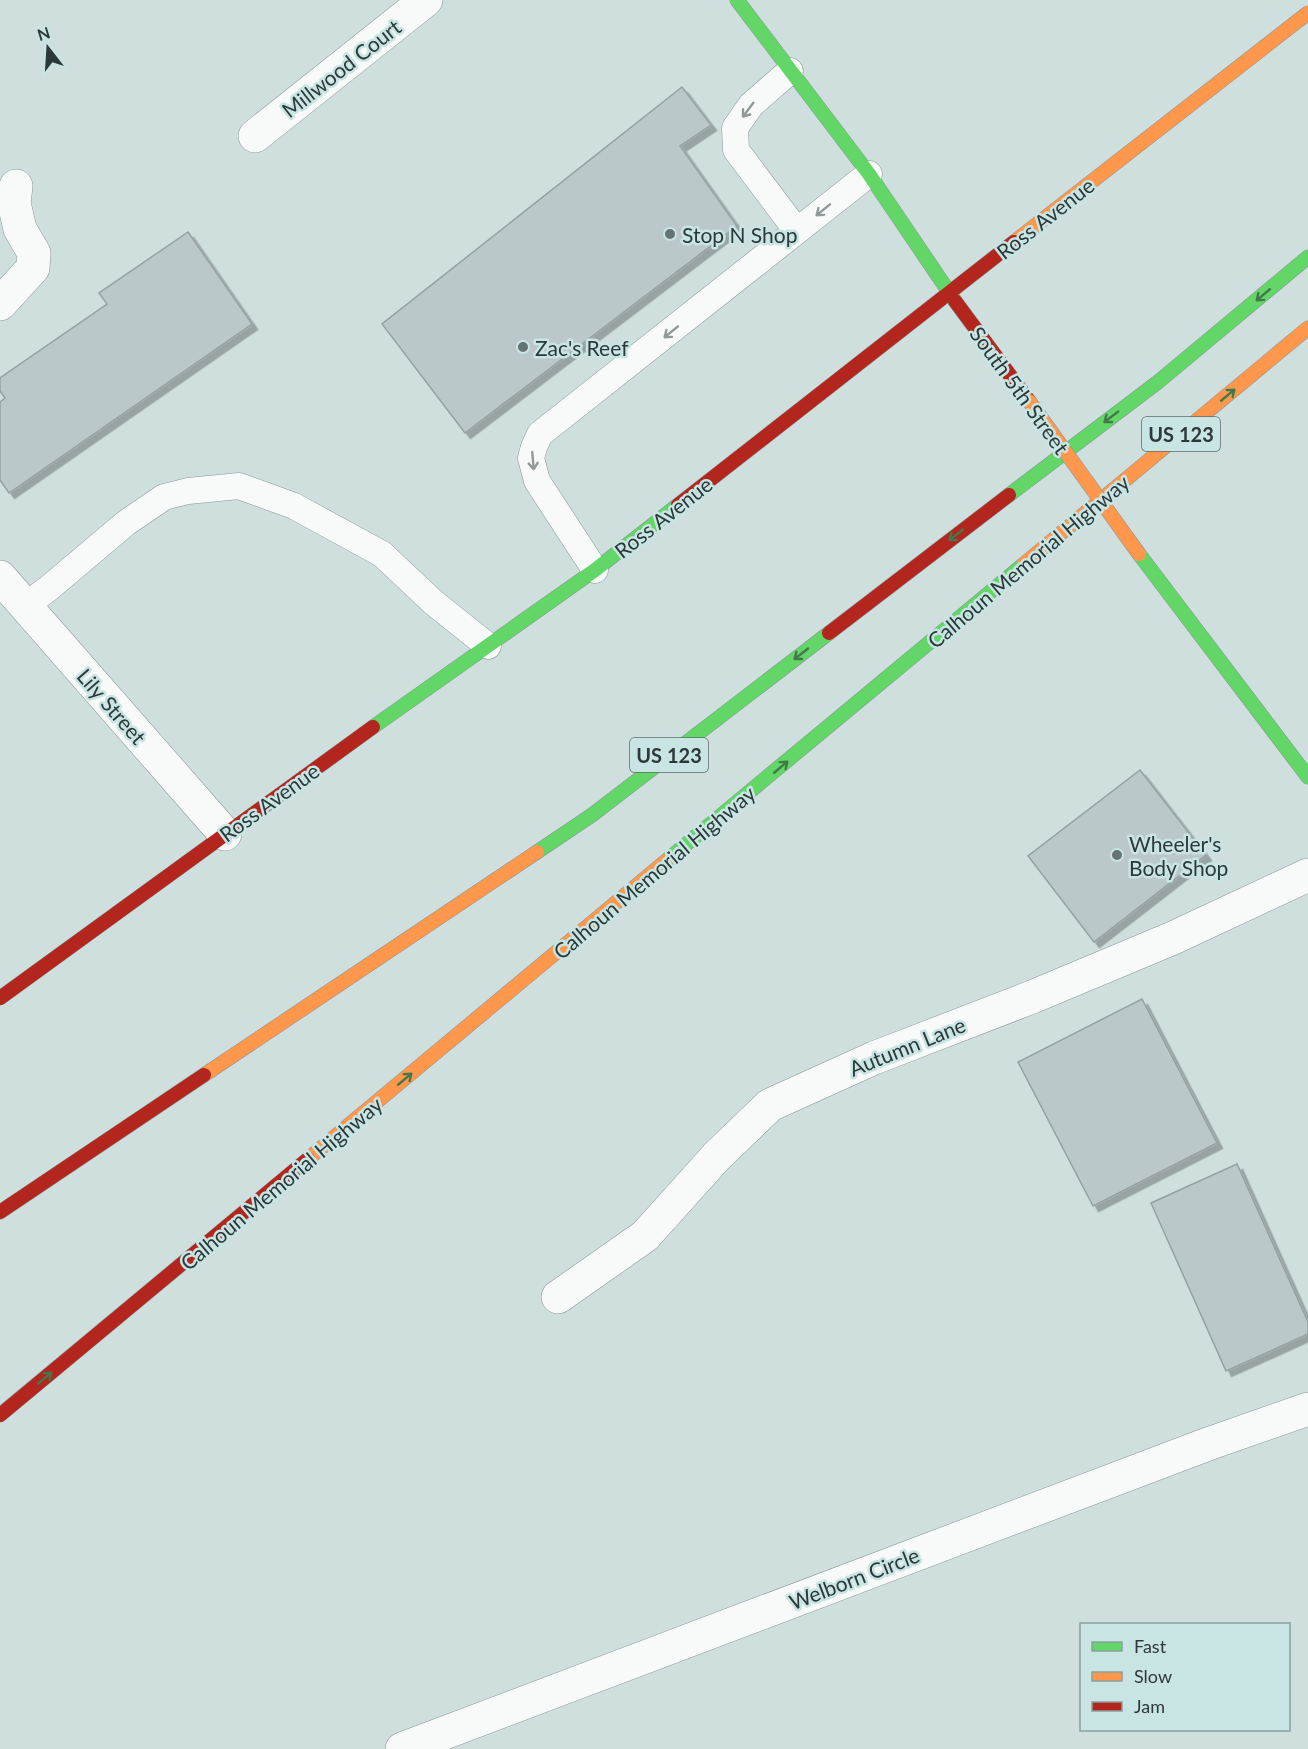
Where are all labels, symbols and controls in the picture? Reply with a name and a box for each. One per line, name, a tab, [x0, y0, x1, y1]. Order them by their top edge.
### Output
street label: Millwood Court	[276, 13, 406, 122]
north arrow	[18, 18, 78, 78]
text: N	[35, 22, 52, 44]
one-way arrow	[741, 102, 754, 118]
street label: Ross Avenue	[991, 172, 1099, 264]
one-way arrow	[815, 204, 831, 217]
place label: Stop N Shop	[682, 222, 797, 247]
marker: Stop N Shop	[663, 227, 677, 241]
one-way arrow	[1255, 288, 1271, 301]
street label: South 5th Street	[965, 321, 1075, 459]
one-way arrow	[663, 325, 679, 338]
place label: Zac's Reef	[535, 335, 629, 360]
marker: Zac's Reef	[516, 340, 530, 354]
one-way arrow	[1220, 388, 1236, 401]
one-way arrow	[1104, 411, 1120, 423]
road number: US 123	[1142, 417, 1220, 451]
one-way arrow	[528, 451, 539, 471]
street label: Calhoun Memorial Highway	[922, 469, 1134, 653]
street label: Ross Avenue	[609, 471, 717, 563]
one-way arrow	[948, 528, 964, 541]
one-way arrow	[794, 647, 810, 660]
street label: Lily Street	[72, 663, 152, 749]
road number: US 123	[630, 738, 708, 772]
street label: Ross Avenue	[214, 758, 324, 846]
one-way arrow	[773, 760, 789, 773]
street label: Calhoun Memorial Highway	[548, 780, 760, 964]
place label: Wheeler's Body Shop	[1129, 831, 1228, 880]
marker: Wheeler's Body Shop	[1110, 848, 1124, 862]
street label: Autumn Lane	[845, 1011, 969, 1081]
one-way arrow	[397, 1073, 413, 1086]
street label: Calhoun Memorial Highway	[175, 1091, 387, 1275]
one-way arrow	[37, 1371, 52, 1385]
street label: Welborn Circle	[785, 1542, 923, 1614]
legend	[1080, 1623, 1290, 1731]
text: Fast	[1134, 1635, 1167, 1657]
text: Slow	[1134, 1665, 1172, 1687]
text: Jam	[1134, 1695, 1165, 1717]

